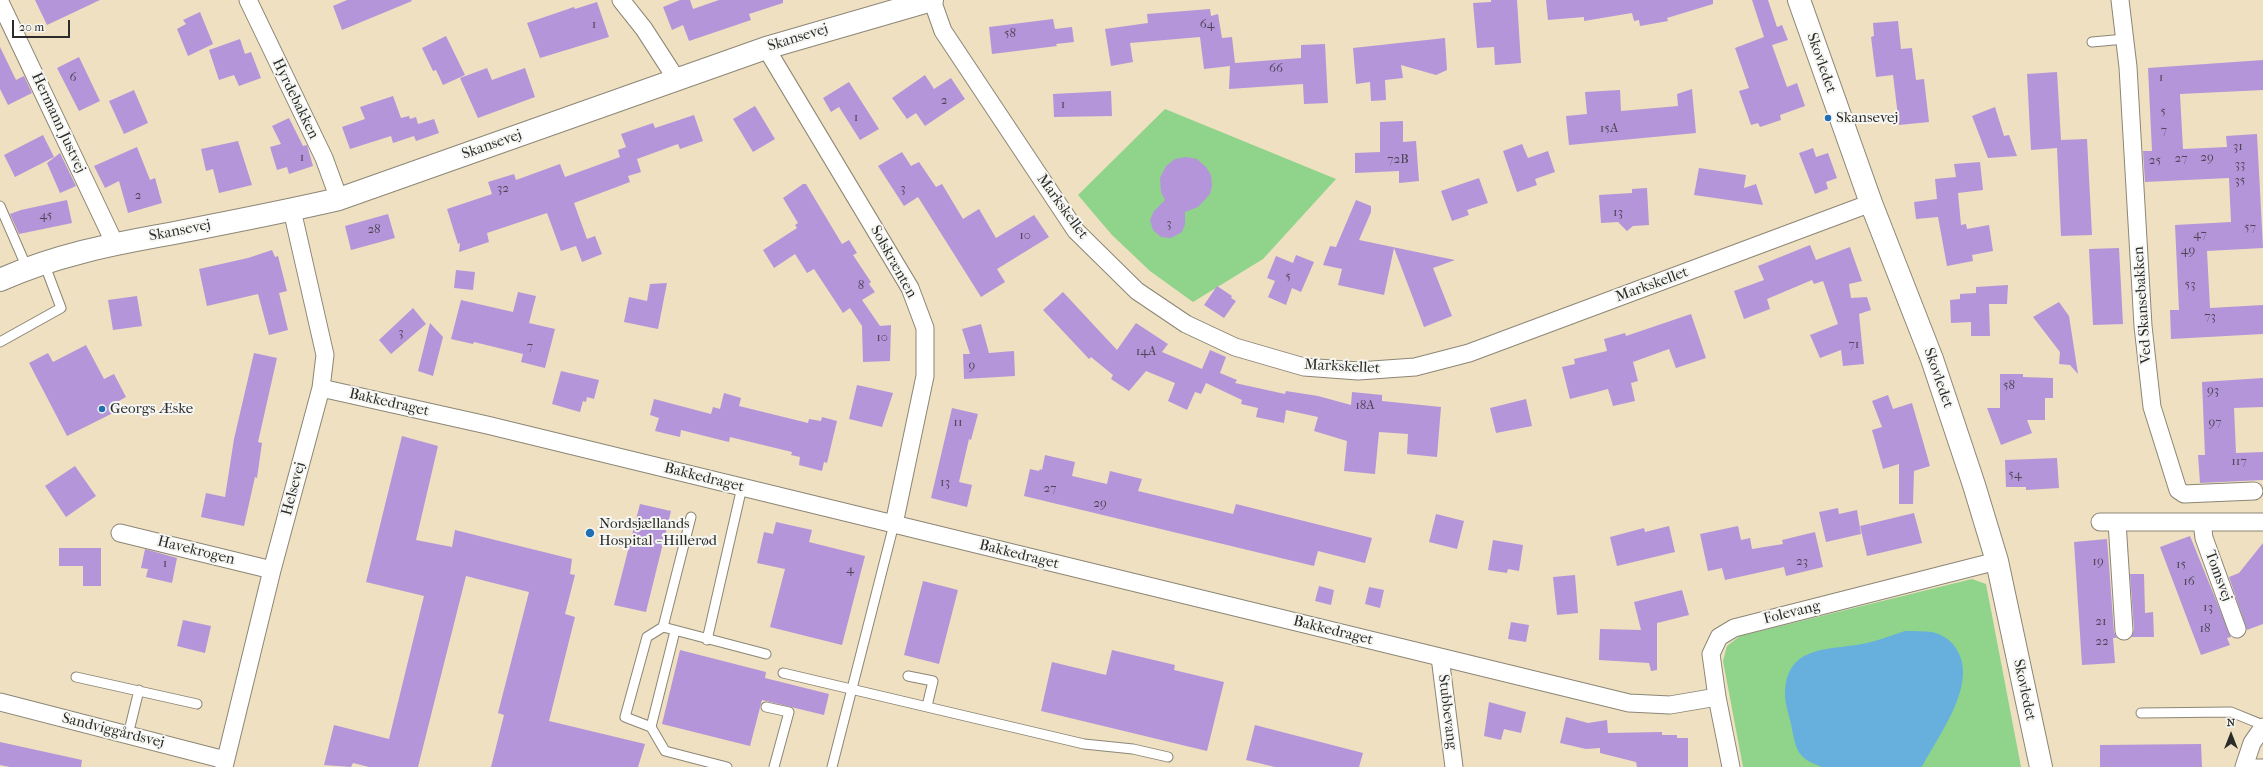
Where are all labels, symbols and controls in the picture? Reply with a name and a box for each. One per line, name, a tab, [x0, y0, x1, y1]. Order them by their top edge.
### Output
scale bar	[14, 12, 72, 38]
house number: 1	[592, 17, 596, 33]
house number: 64	[1200, 17, 1214, 33]
text: 20 m	[19, 20, 44, 34]
street label: Skansevej	[766, 20, 830, 56]
house number: 58	[1004, 26, 1016, 42]
street label: Skovledet	[1802, 31, 1840, 95]
street label: Hyrdebakken	[268, 56, 322, 142]
house number: 66	[1269, 61, 1283, 77]
street label: Hermann Justvej	[27, 70, 89, 176]
house number: 6	[69, 70, 77, 86]
house number: 1	[2159, 70, 2163, 86]
house number: 2	[941, 93, 947, 109]
house number: 1	[1061, 97, 1065, 113]
house number: 5	[2160, 104, 2166, 120]
place label: Skansevej	[1836, 109, 1898, 127]
house number: 1	[854, 110, 858, 126]
marker: Skansevej	[1823, 113, 1833, 123]
house number: 15A	[1600, 121, 1618, 137]
house number: 7	[2161, 123, 2167, 139]
street label: Skansevej	[460, 126, 524, 164]
house number: 31	[2233, 139, 2243, 155]
house number: 1	[300, 150, 304, 166]
house number: 29	[2200, 150, 2214, 166]
house number: 27	[2175, 151, 2187, 167]
house number: 72B	[1387, 152, 1409, 168]
house number: 25	[2149, 153, 2161, 169]
house number: 33	[2235, 157, 2245, 173]
street label: Markskellet	[1032, 171, 1092, 243]
house number: 35	[2235, 173, 2245, 189]
house number: 32	[497, 181, 509, 197]
house number: 3	[900, 181, 906, 197]
house number: 2	[135, 188, 141, 204]
house number: 13	[1613, 205, 1623, 221]
house number: 45	[40, 208, 52, 224]
street label: Skansevej	[148, 216, 212, 246]
house number: 3	[1166, 216, 1172, 232]
house number: 57	[2244, 220, 2256, 236]
house number: 28	[367, 222, 381, 238]
street label: Solskrænten	[866, 223, 920, 301]
house number: 47	[2193, 227, 2207, 243]
house number: 10	[1019, 228, 1031, 244]
house number: 49	[2181, 243, 2195, 259]
street label: Ved Skansebakken	[2130, 246, 2156, 364]
street label: Markskellet	[1613, 264, 1691, 306]
house number: 5	[1285, 269, 1291, 285]
house number: 53	[2185, 277, 2195, 293]
house number: 8	[858, 278, 864, 294]
house number: 73	[2204, 309, 2216, 325]
house number: 3	[398, 325, 404, 341]
house number: 10	[876, 330, 888, 346]
house number: 71	[1849, 337, 1859, 353]
house number: 7	[527, 339, 533, 355]
house number: 14A	[1136, 344, 1156, 360]
street label: Skovledet	[1919, 346, 1957, 410]
street label: Markskellet	[1304, 356, 1380, 378]
house number: 9	[969, 358, 975, 374]
house number: 58	[2003, 378, 2015, 394]
house number: 93	[2207, 383, 2219, 399]
street label: Bakkedraget	[347, 385, 431, 421]
house number: 18A	[1355, 398, 1375, 414]
place label: Georgs Æske	[110, 400, 193, 418]
marker: Georgs Æske	[97, 404, 107, 414]
house number: 11	[953, 415, 963, 431]
house number: 97	[2208, 415, 2222, 431]
house number: 117	[2231, 454, 2247, 470]
street label: Bakkedraget	[662, 459, 746, 497]
street label: Helsevej	[278, 460, 310, 518]
house number: 54	[2008, 467, 2022, 483]
house number: 13	[940, 475, 950, 491]
house number: 27	[1044, 481, 1056, 497]
house number: 29	[1093, 496, 1107, 512]
place label: Nordsjællands Hospital - Hillerød	[599, 515, 717, 550]
marker: Nordsjællands Hospital - Hillerød	[584, 527, 596, 539]
street label: Havekrogen	[156, 533, 236, 569]
street label: Bakkedraget	[977, 536, 1061, 574]
street label: Tomsvej	[2201, 548, 2235, 604]
house number: 23	[1796, 554, 1808, 570]
house number: 19	[2092, 554, 2104, 570]
house number: 1	[163, 556, 167, 572]
house number: 15	[2176, 557, 2186, 573]
house number: 4	[846, 562, 854, 578]
house number: 16	[2183, 574, 2195, 590]
street label: Folevang	[1762, 597, 1822, 629]
house number: 13	[2203, 600, 2213, 616]
street label: Bakkedraget	[1291, 612, 1375, 650]
house number: 21	[2095, 614, 2107, 630]
house number: 18	[2199, 621, 2211, 637]
house number: 22	[2095, 634, 2109, 650]
street label: Skovledet	[2009, 658, 2039, 722]
street label: Stubbevang	[1433, 673, 1461, 751]
street label: Sandviggårdsvej	[60, 710, 166, 752]
north arrow	[2211, 715, 2251, 755]
text: N	[2227, 716, 2235, 729]

